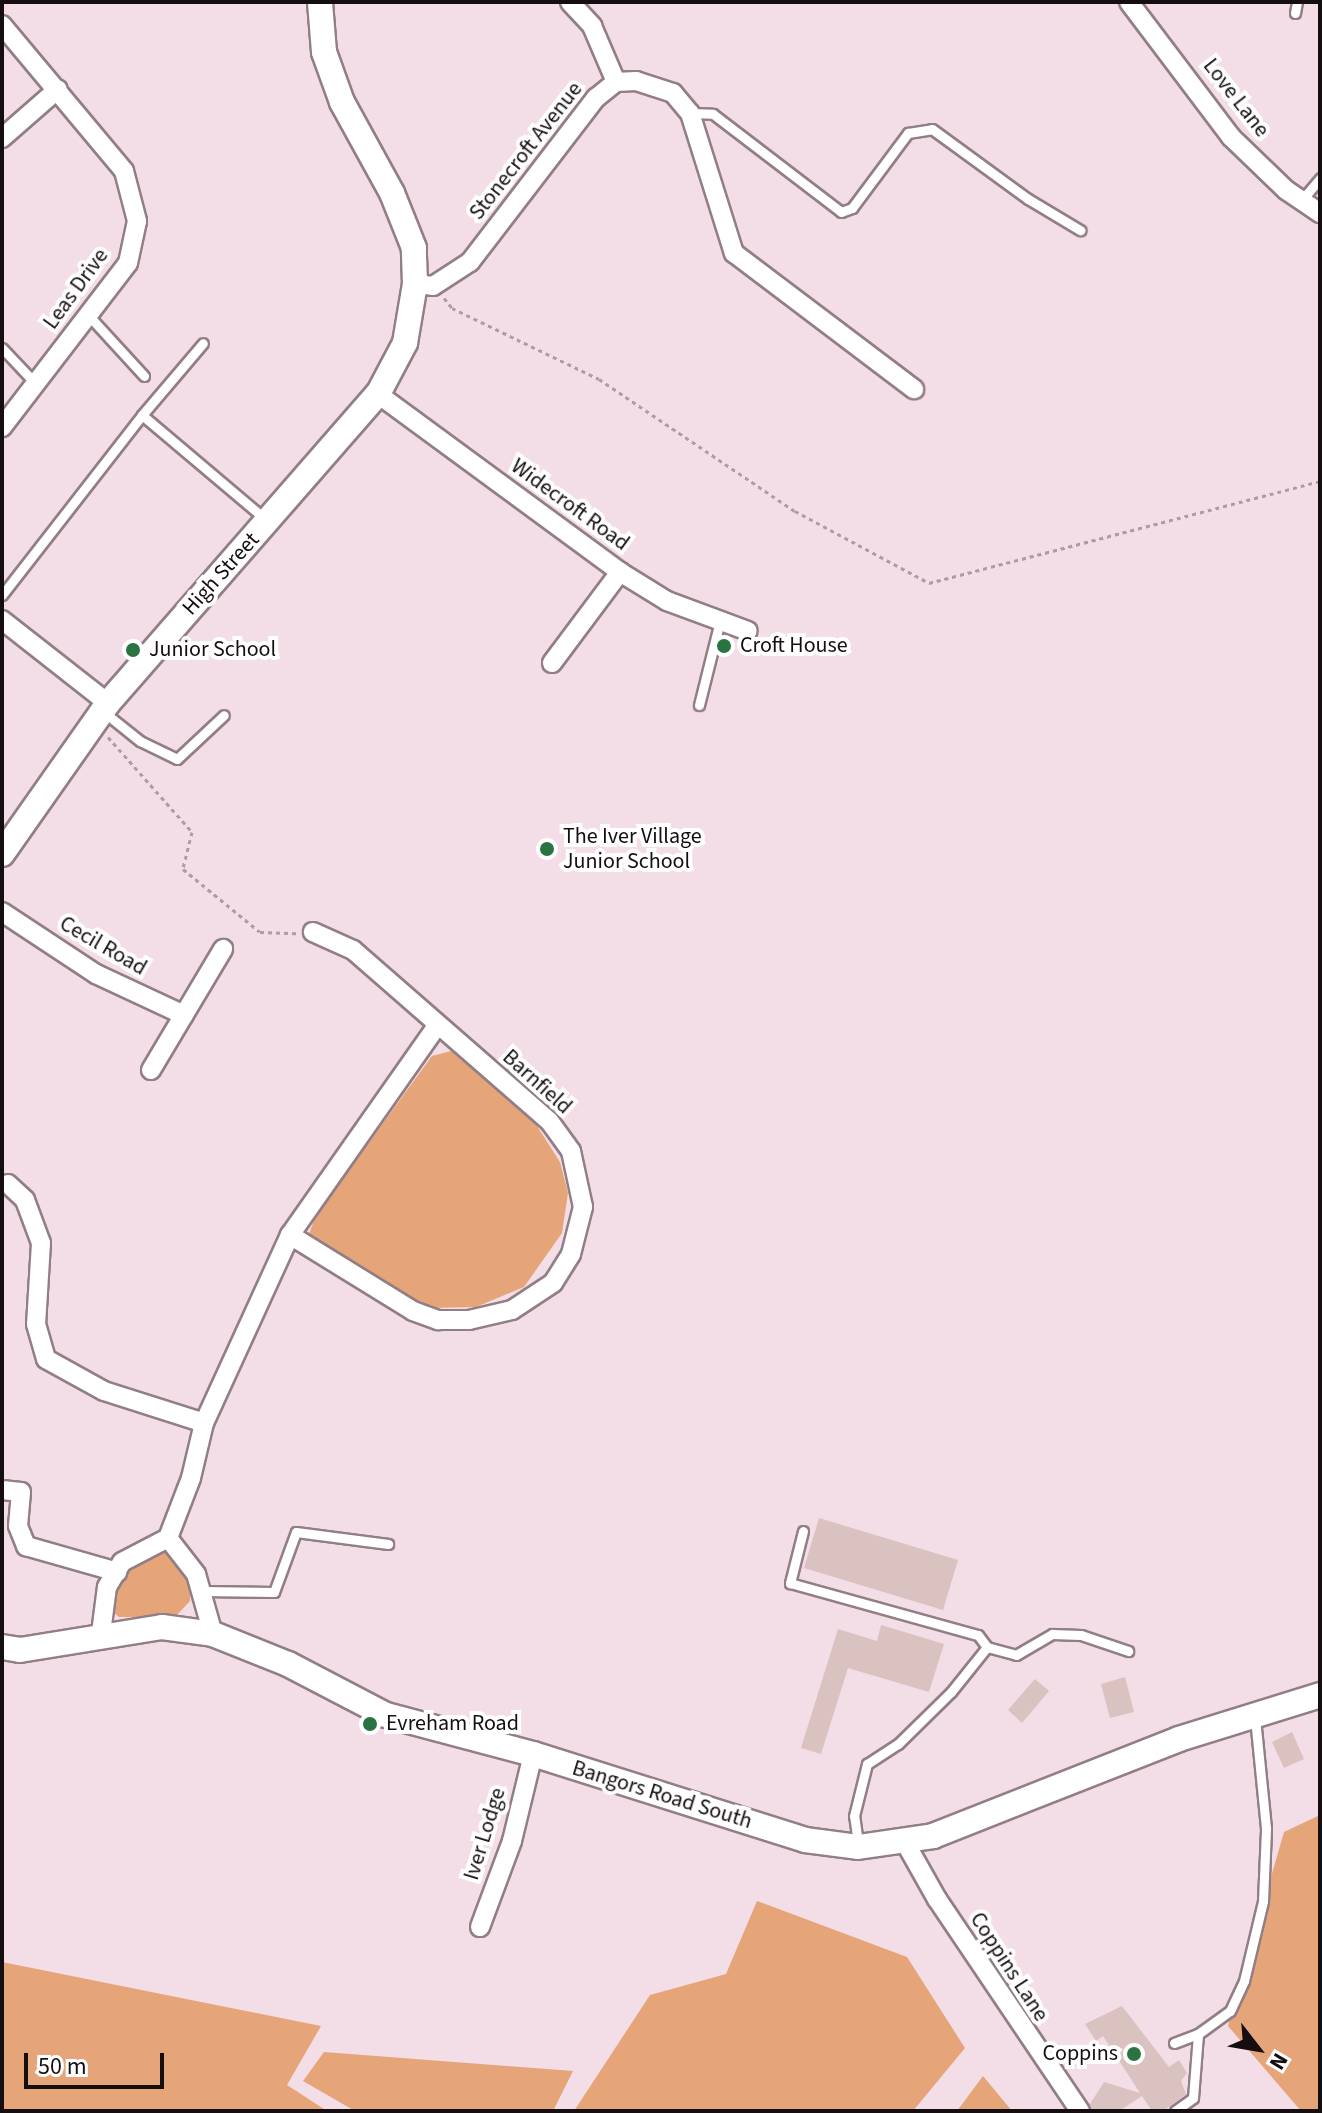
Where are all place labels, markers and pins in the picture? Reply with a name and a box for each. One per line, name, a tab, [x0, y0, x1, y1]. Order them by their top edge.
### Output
place label: Croft House	[740, 633, 848, 659]
place label: Junior School	[149, 637, 276, 663]
marker: Croft House	[715, 637, 733, 655]
marker: Junior School	[124, 641, 142, 659]
place label: The Iver Village Junior School	[563, 823, 702, 874]
marker: The Iver Village Junior School	[538, 840, 556, 858]
place label: Evreham Road	[386, 1711, 519, 1737]
marker: Evreham Road	[361, 1715, 379, 1733]
place label: Coppins	[1042, 2041, 1118, 2067]
marker: Coppins	[1125, 2045, 1143, 2063]

